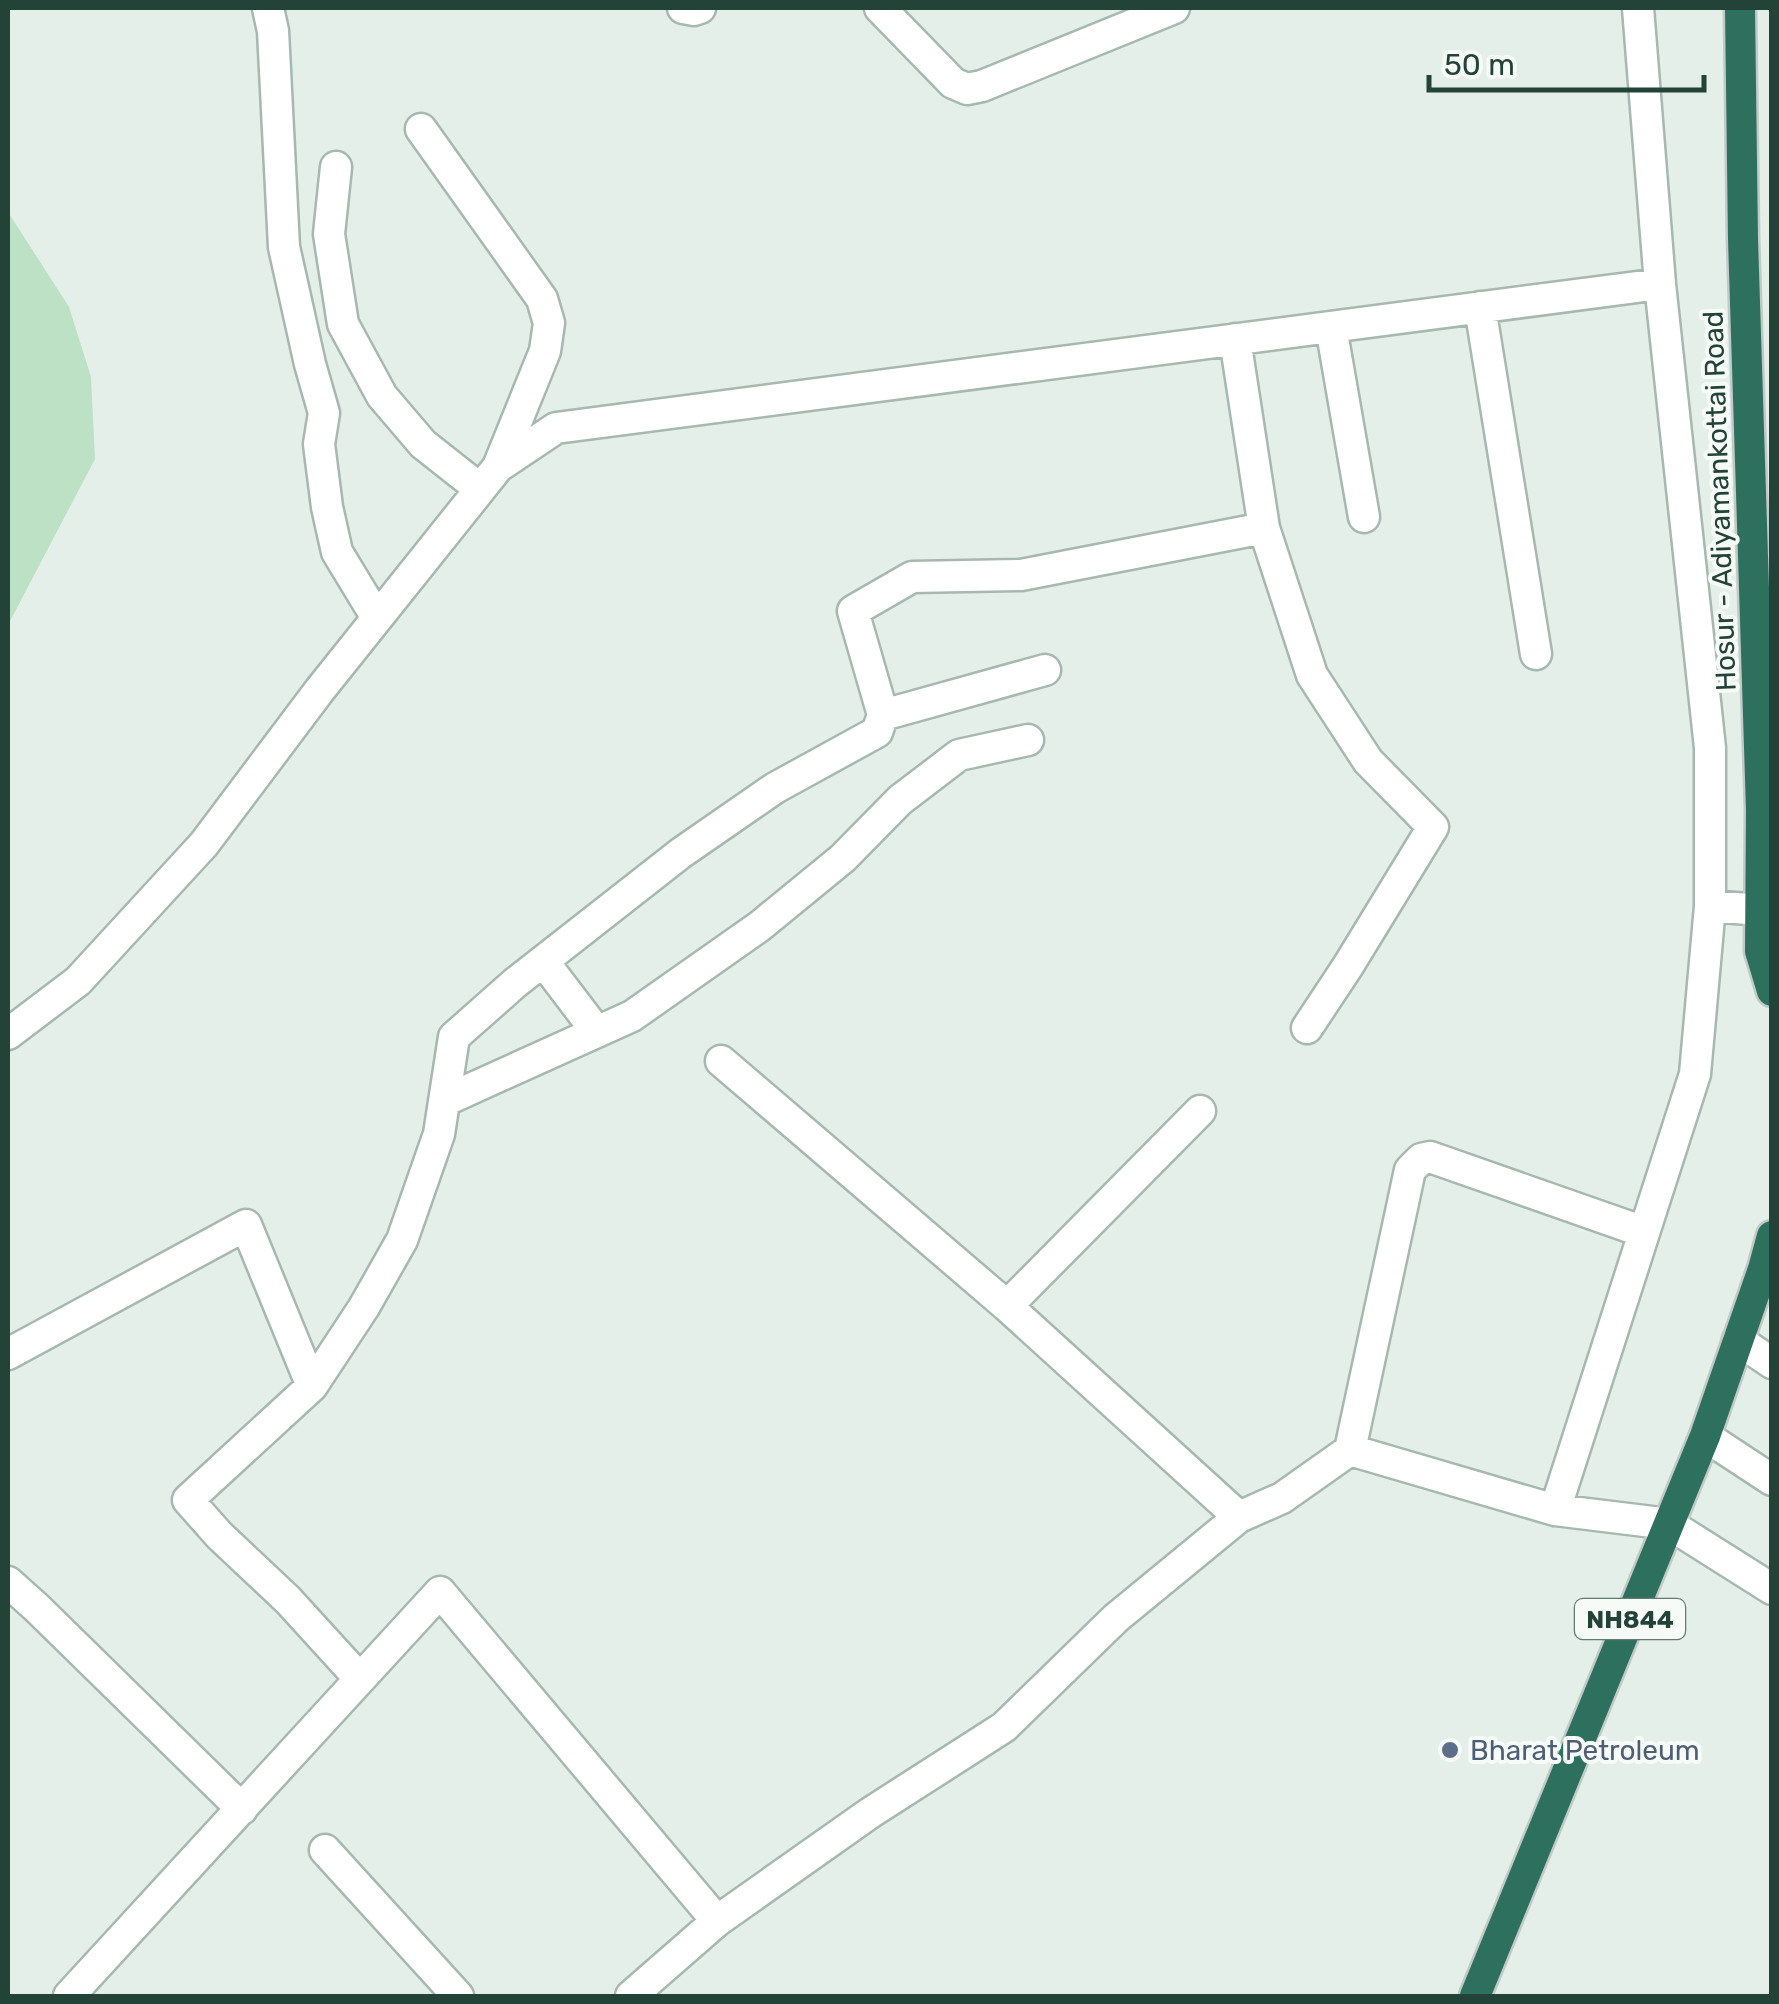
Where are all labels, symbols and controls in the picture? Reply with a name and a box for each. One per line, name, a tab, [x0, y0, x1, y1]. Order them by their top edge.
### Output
scale bar	[1429, 30, 1704, 92]
text: 50 m	[1444, 47, 1515, 83]
street label: Hosur - Adiyamankottai Road	[1696, 310, 1743, 692]
road number: NH844	[1575, 1599, 1685, 1639]
place label: Bharat Petroleum	[1470, 1734, 1700, 1767]
marker: Bharat Petroleum	[1439, 1739, 1461, 1761]

